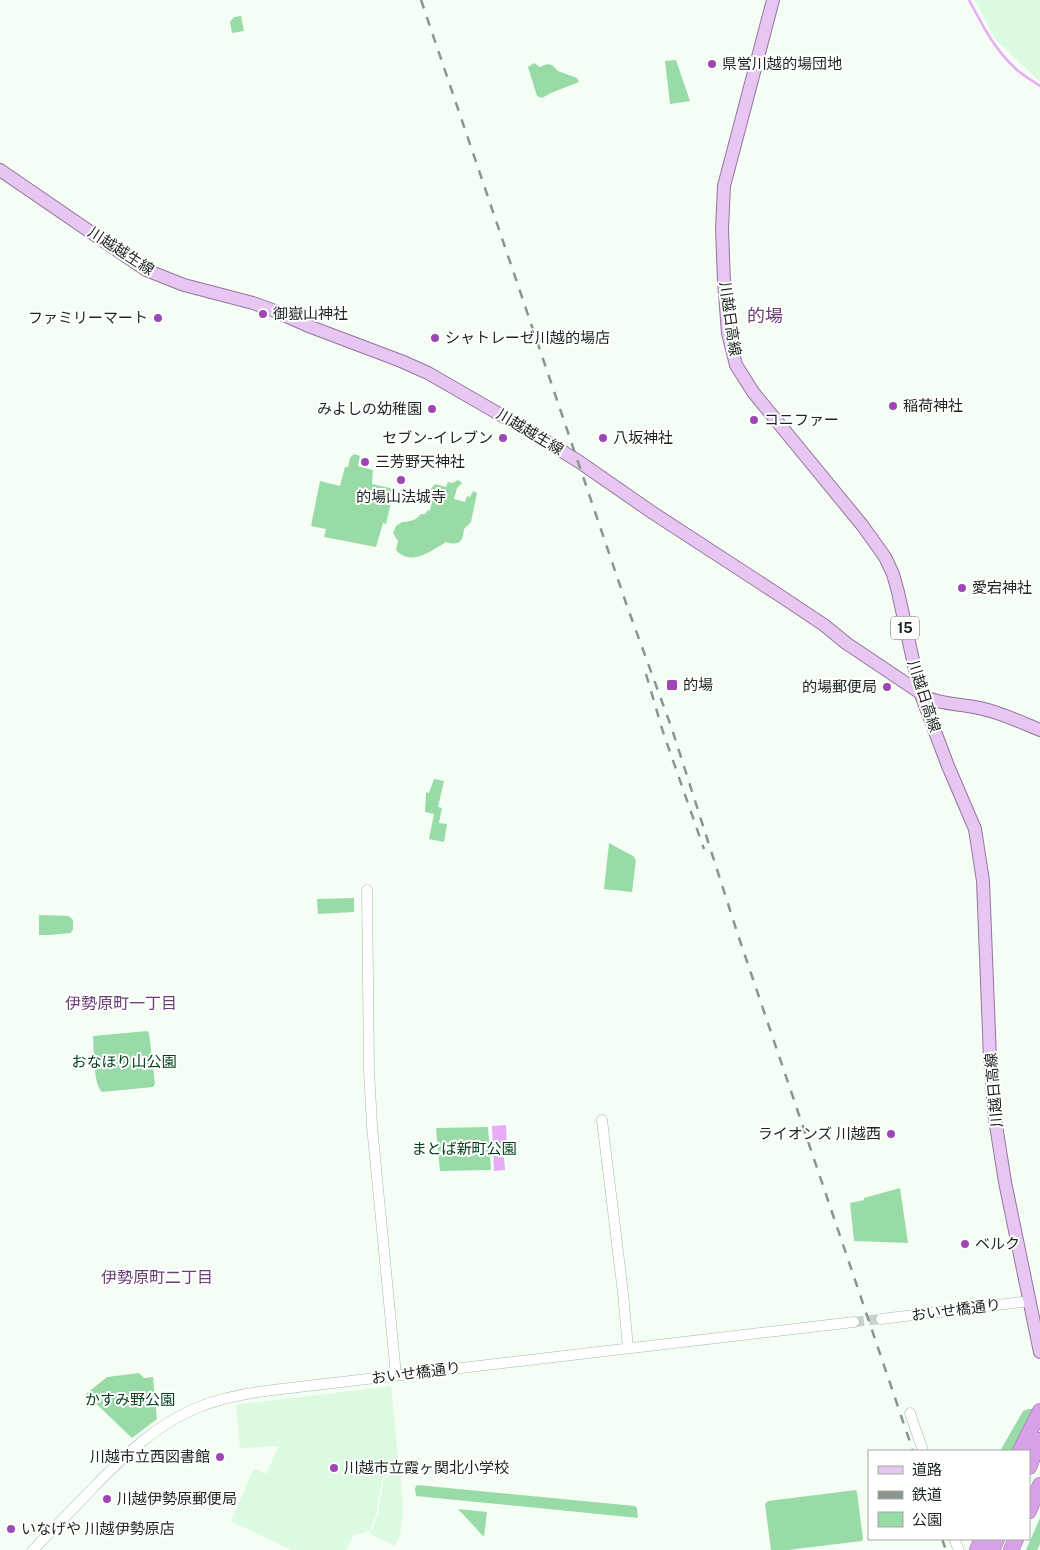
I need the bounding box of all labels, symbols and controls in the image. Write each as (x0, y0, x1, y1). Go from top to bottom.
place label: 県営川越的場団地 (722, 55, 842, 72)
marker: 県営川越的場団地 (706, 58, 718, 70)
street label: 川越越生線 (85, 223, 157, 278)
street label: 川越日高線 (717, 281, 744, 357)
place label: 御嶽山神社 (273, 305, 348, 322)
district label: 的場 (747, 305, 783, 326)
marker: 御嶽山神社 (257, 308, 269, 320)
place label: ファミリーマート (28, 309, 148, 326)
marker: ファミリーマート (152, 312, 164, 324)
place label: シャトレーゼ川越的場店 (445, 329, 610, 346)
marker: シャトレーゼ川越的場店 (429, 332, 441, 344)
place label: 稲荷神社 (903, 397, 963, 414)
place label: みよしの幼稚園 (317, 400, 422, 417)
marker: 稲荷神社 (887, 400, 899, 412)
marker: みよしの幼稚園 (426, 403, 438, 415)
street label: 川越越生線 (494, 405, 567, 458)
place label: コニファー (764, 411, 839, 428)
marker: コニファー (748, 414, 760, 426)
place label: セブン-イレブン (382, 429, 493, 446)
place label: 八坂神社 (613, 429, 673, 446)
marker: セブン-イレブン (497, 432, 509, 444)
marker: 八坂神社 (597, 432, 609, 444)
place label: 三芳野天神社 (375, 453, 465, 470)
marker: 三芳野天神社 (359, 456, 371, 468)
marker: 的場山法城寺 (395, 474, 407, 486)
place label: 的場山法城寺 (356, 488, 446, 505)
place label: 愛宕神社 (972, 579, 1032, 596)
marker: 愛宕神社 (956, 582, 968, 594)
road number: 15 (891, 616, 919, 640)
street label: 川越日高線 (905, 658, 944, 734)
place label: 的場 (683, 676, 713, 693)
marker: 的場 (665, 678, 679, 692)
place label: 的場郵便局 (802, 678, 877, 695)
marker: 的場郵便局 (881, 681, 893, 693)
district label: 伊勢原町一丁目 (65, 994, 177, 1013)
street label: 川越日高線 (982, 1052, 1005, 1128)
park label: おなほり山公園 (71, 1053, 177, 1070)
place label: ライオンズ 川越西 (758, 1125, 881, 1142)
marker: ライオンズ 川越西 (885, 1128, 897, 1140)
park label: まとば新町公園 (411, 1140, 517, 1157)
place label: ベルク (975, 1235, 1020, 1252)
marker: ベルク (959, 1238, 971, 1250)
district label: 伊勢原町二丁目 (101, 1268, 213, 1287)
street label: おいせ橋通り (910, 1296, 1002, 1323)
street label: おいせ橋通り (370, 1359, 462, 1386)
park label: かすみ野公園 (85, 1391, 175, 1408)
place label: 川越市立西図書館 (90, 1448, 210, 1465)
legend (868, 1450, 1030, 1540)
marker: 川越市立西図書館 (214, 1451, 226, 1463)
place label: 川越市立霞ヶ関北小学校 (344, 1459, 509, 1476)
text: 道路 (912, 1461, 942, 1478)
marker: 川越市立霞ヶ関北小学校 (328, 1462, 340, 1474)
text: 鉄道 (912, 1486, 942, 1503)
place label: 川越伊勢原郵便局 (117, 1490, 237, 1507)
marker: 川越伊勢原郵便局 (101, 1493, 113, 1505)
text: 公園 (912, 1511, 942, 1528)
place label: いなげや 川越伊勢原店 (21, 1520, 175, 1537)
marker: いなげや 川越伊勢原店 (5, 1523, 17, 1535)

